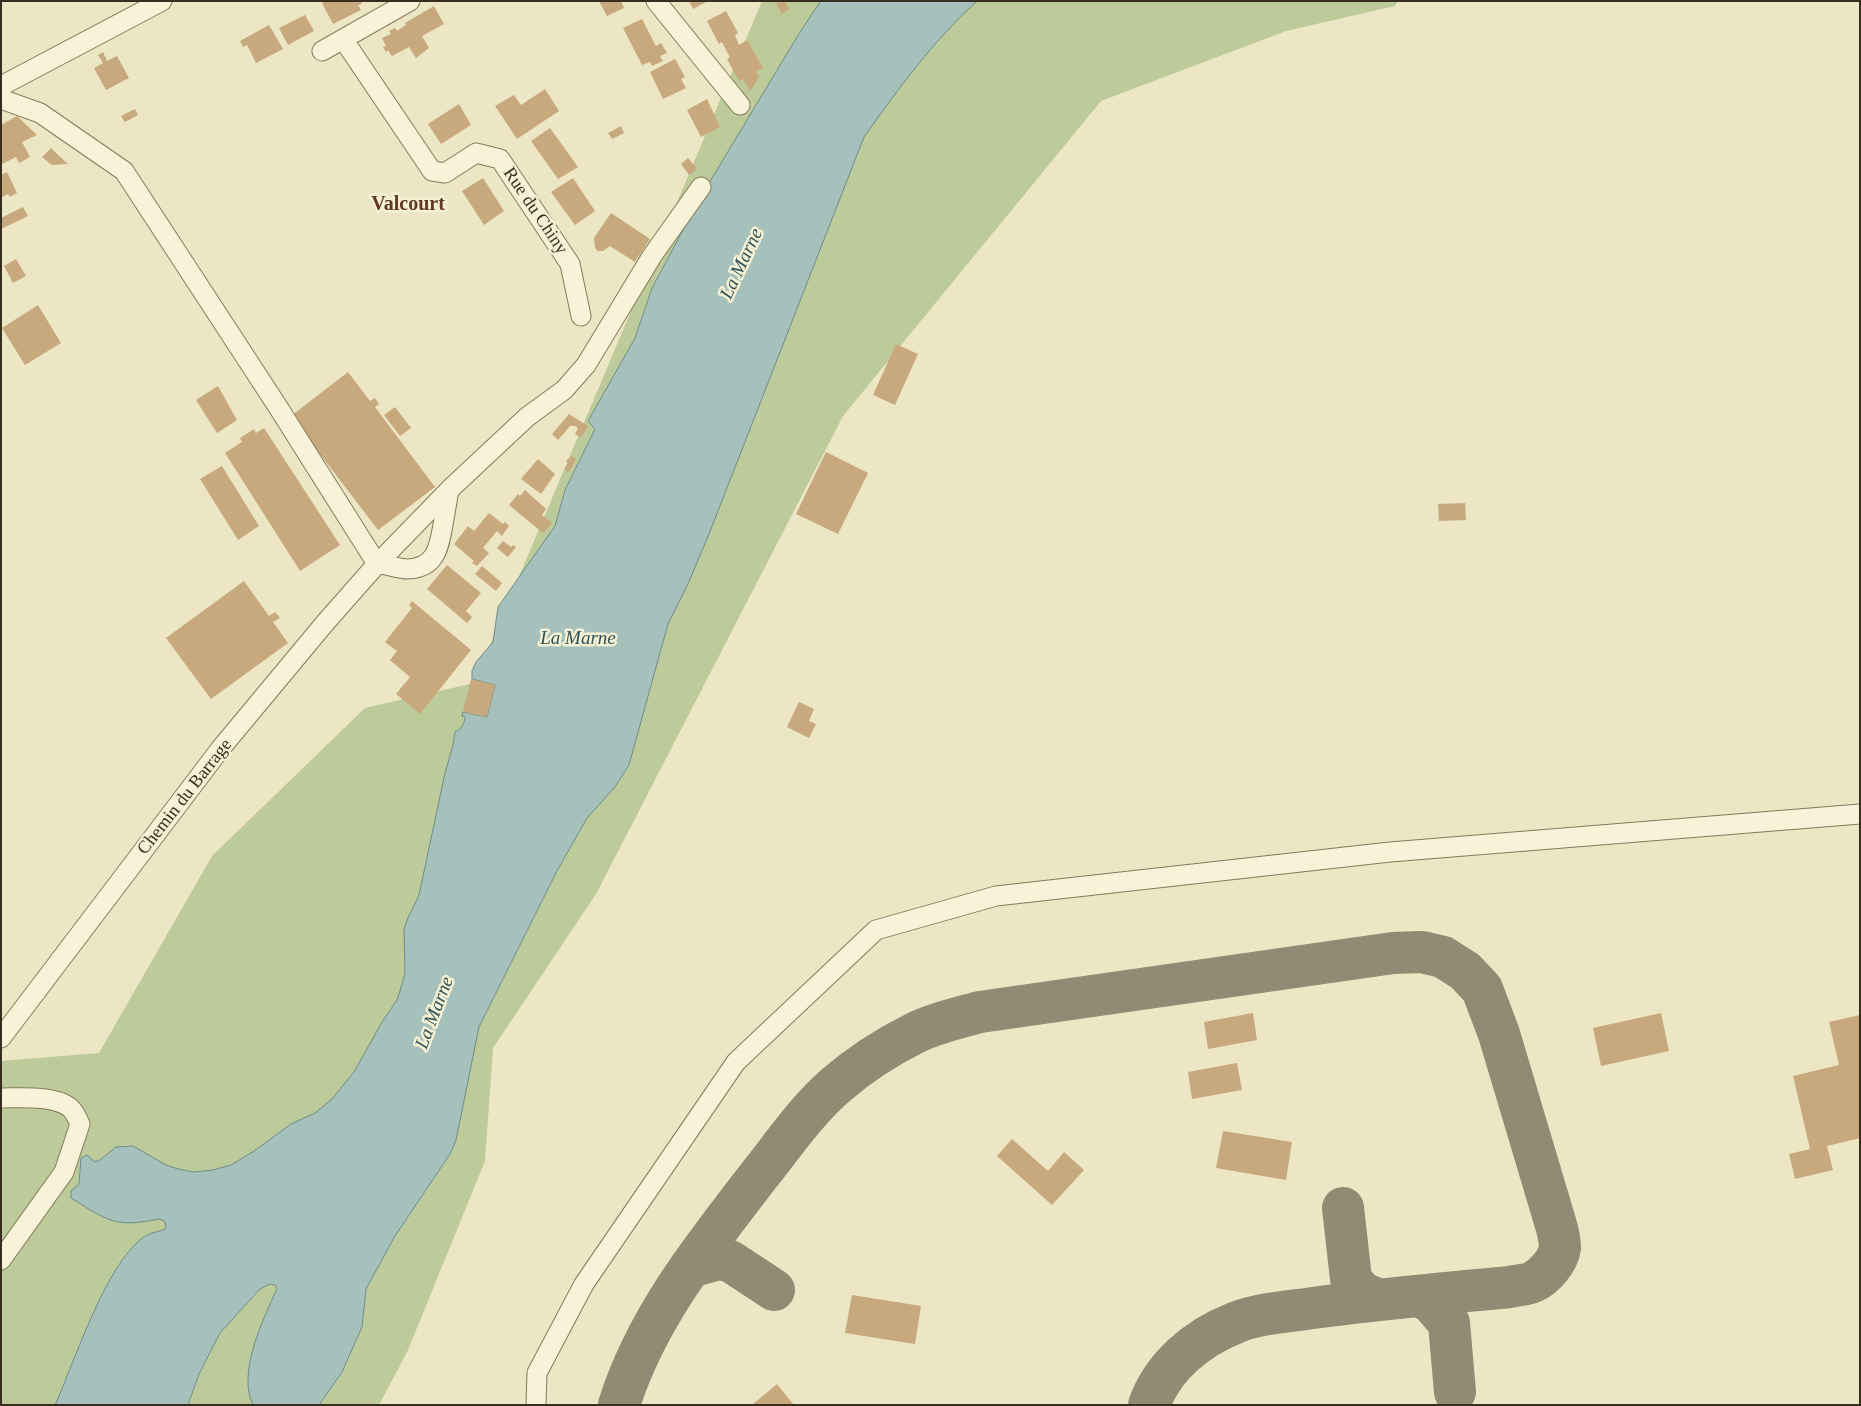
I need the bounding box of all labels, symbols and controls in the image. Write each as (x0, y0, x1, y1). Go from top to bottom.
street label: Rue du Chiny (498, 164, 572, 258)
district label: Valcourt (371, 193, 445, 217)
water label: La Marne (716, 225, 768, 303)
water label: La Marne (540, 628, 616, 650)
street label: Chemin du Barrage (133, 735, 237, 859)
water label: La Marne (411, 974, 459, 1052)

